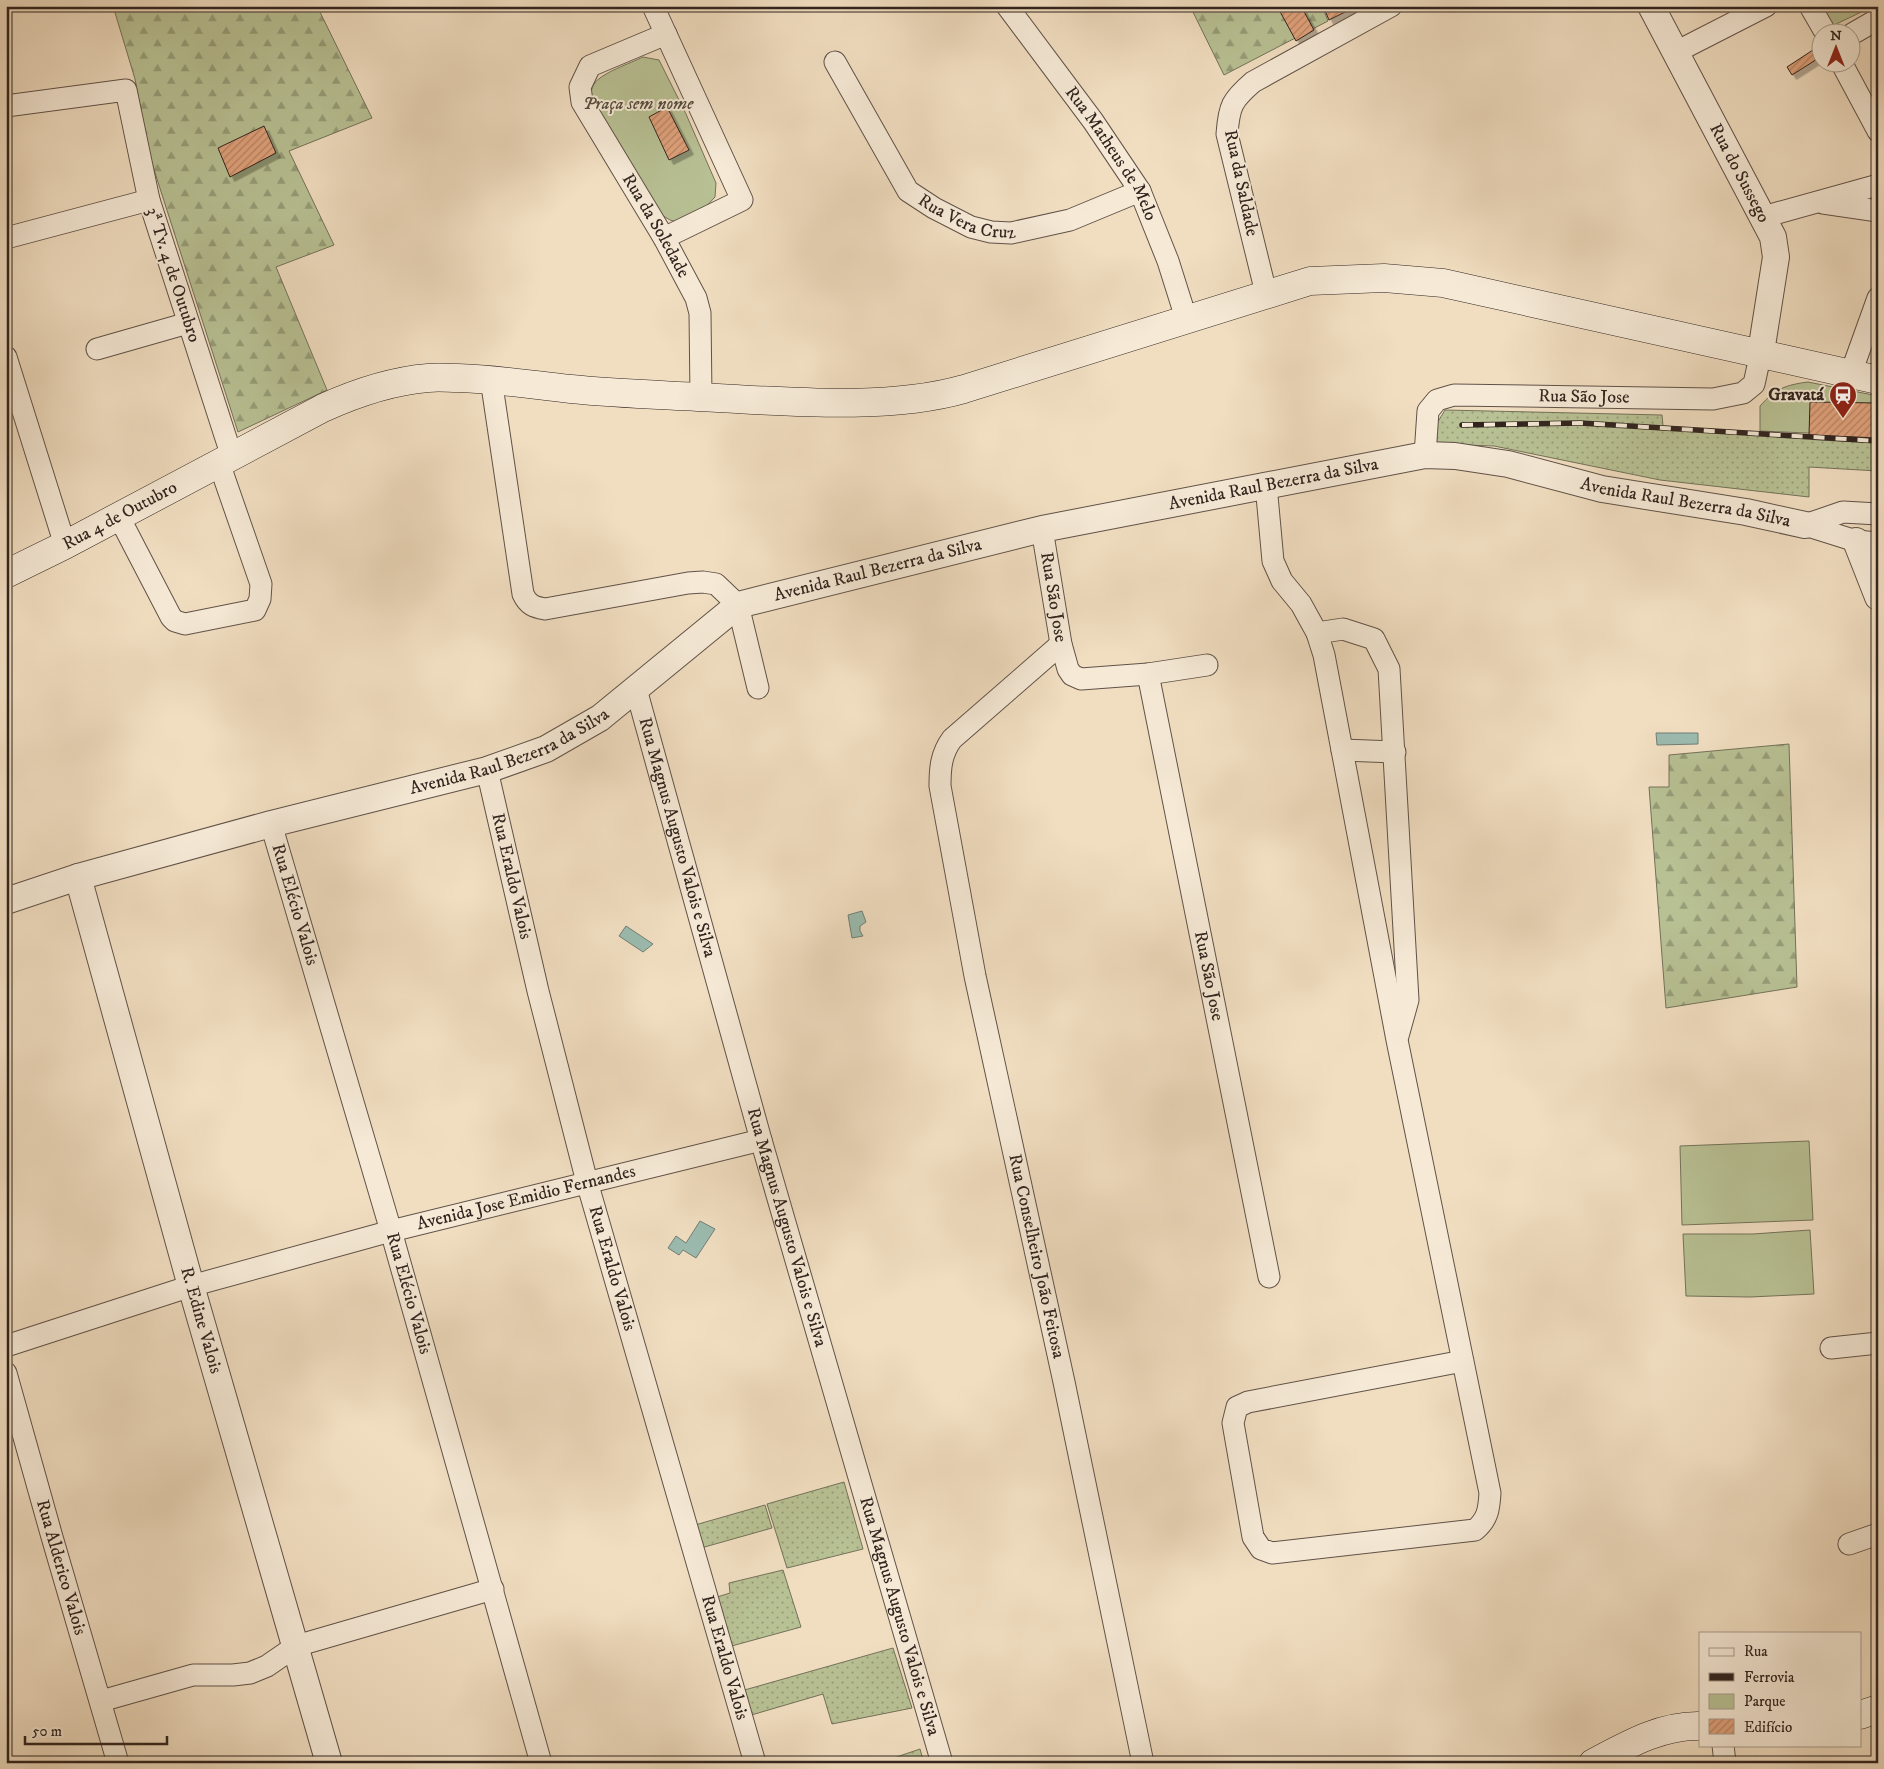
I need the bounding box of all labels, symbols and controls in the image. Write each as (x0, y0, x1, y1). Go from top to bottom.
north arrow (1812, 22, 1862, 72)
text: N (1830, 27, 1842, 45)
street label: Rua Matheus de Melo (1060, 82, 1162, 224)
park label: Praça sem nome (583, 93, 694, 115)
street label: Rua do Sussego (1704, 120, 1775, 227)
street label: Rua da Saldade (1219, 128, 1263, 238)
street label: Rua da Soledade (617, 170, 694, 282)
street label: Rua Vera Cruz (914, 189, 1018, 245)
street label: 3ª Tv. 4 de Outubro (141, 205, 205, 345)
station icon: Gravatá (1828, 380, 1858, 419)
place label: Gravatá (1768, 384, 1824, 406)
street label: Rua São Jose (1538, 385, 1630, 409)
street label: Avenida Raul Bezerra da Silva (1167, 453, 1380, 515)
street label: Avenida Raul Bezerra da Silva (1578, 473, 1793, 533)
street label: Rua 4 de Outubro (59, 476, 181, 555)
street label: Avenida Raul Bezerra da Silva (772, 533, 984, 607)
street label: Rua São Jose (1035, 550, 1072, 644)
street label: Avenida Raul Bezerra da Silva (407, 704, 614, 800)
street label: Rua Magnus Augusto Valois e Silva (633, 715, 721, 960)
street label: Rua Eraldo Valois (486, 811, 537, 942)
street label: Rua Elécio Valois (266, 841, 323, 968)
street label: Rua São Jose (1189, 929, 1228, 1023)
street label: Rua Magnus Augusto Valois e Silva (742, 1105, 832, 1350)
street label: Rua Conselheiro João Feitosa (1003, 1152, 1070, 1361)
street label: Avenida Jose Emidio Fernandes (414, 1160, 638, 1235)
street label: Rua Eraldo Valois (584, 1203, 640, 1333)
street label: Rua Elécio Valois (381, 1230, 436, 1357)
street label: R. Edine Valois (175, 1265, 227, 1376)
street label: Rua Magnus Augusto Valois e Silva (854, 1494, 945, 1739)
street label: Rua Alderico Valois (31, 1497, 91, 1638)
street label: Rua Eraldo Valois (696, 1592, 753, 1723)
legend (1699, 1632, 1862, 1746)
text: Rua (1744, 1642, 1768, 1661)
text: Ferrovia (1744, 1668, 1795, 1687)
text: Parque (1744, 1692, 1785, 1711)
scale bar (25, 1714, 168, 1746)
text: Edifício (1744, 1718, 1792, 1737)
text: 50 m (32, 1722, 62, 1741)

